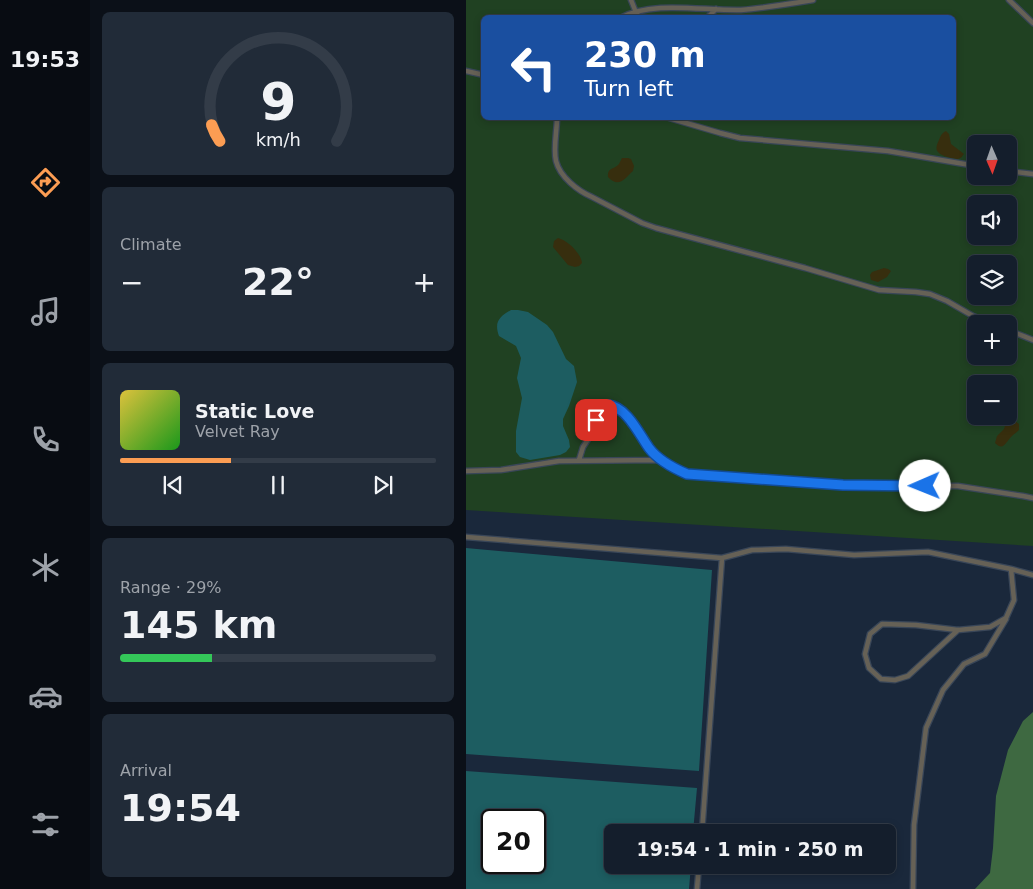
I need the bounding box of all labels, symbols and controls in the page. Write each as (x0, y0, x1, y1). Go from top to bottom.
icon: left (501, 35, 566, 100)
text: 230 m (584, 35, 706, 75)
text: 19:53 (10, 47, 80, 72)
text: 9 (260, 72, 296, 132)
text: Turn left (584, 76, 673, 101)
text: km/h (255, 129, 301, 150)
north arrow (967, 135, 1017, 185)
map controls (967, 135, 1017, 425)
icon: directions (28, 165, 63, 200)
button: sound (967, 195, 1017, 245)
text: Climate (120, 235, 182, 254)
button: layers (967, 255, 1017, 305)
text: 22° (242, 260, 314, 304)
text: − (120, 266, 143, 299)
text: + (413, 266, 436, 299)
icon: music (28, 294, 63, 329)
button: + (967, 315, 1017, 365)
button: − (967, 375, 1017, 425)
pin (575, 399, 617, 441)
text: Static Love (195, 400, 315, 422)
icon: arrive (582, 406, 610, 434)
icon: phone (28, 422, 63, 457)
text: Velvet Ray (195, 422, 280, 441)
position arrow (898, 459, 950, 511)
icon: previous (159, 471, 187, 499)
icon: pause (264, 471, 292, 499)
icon: next (369, 471, 397, 499)
icon: climate (28, 550, 63, 585)
text: Range · 29% (120, 578, 222, 597)
text: 145 km (120, 603, 277, 647)
icon: car (28, 679, 63, 714)
text: Arrival (120, 761, 172, 780)
text: 19:54 (120, 786, 241, 830)
icon: filters (28, 807, 63, 842)
speed limit sign: 20 (481, 809, 546, 874)
text: 19:54 · 1 min · 250 m (636, 838, 864, 860)

